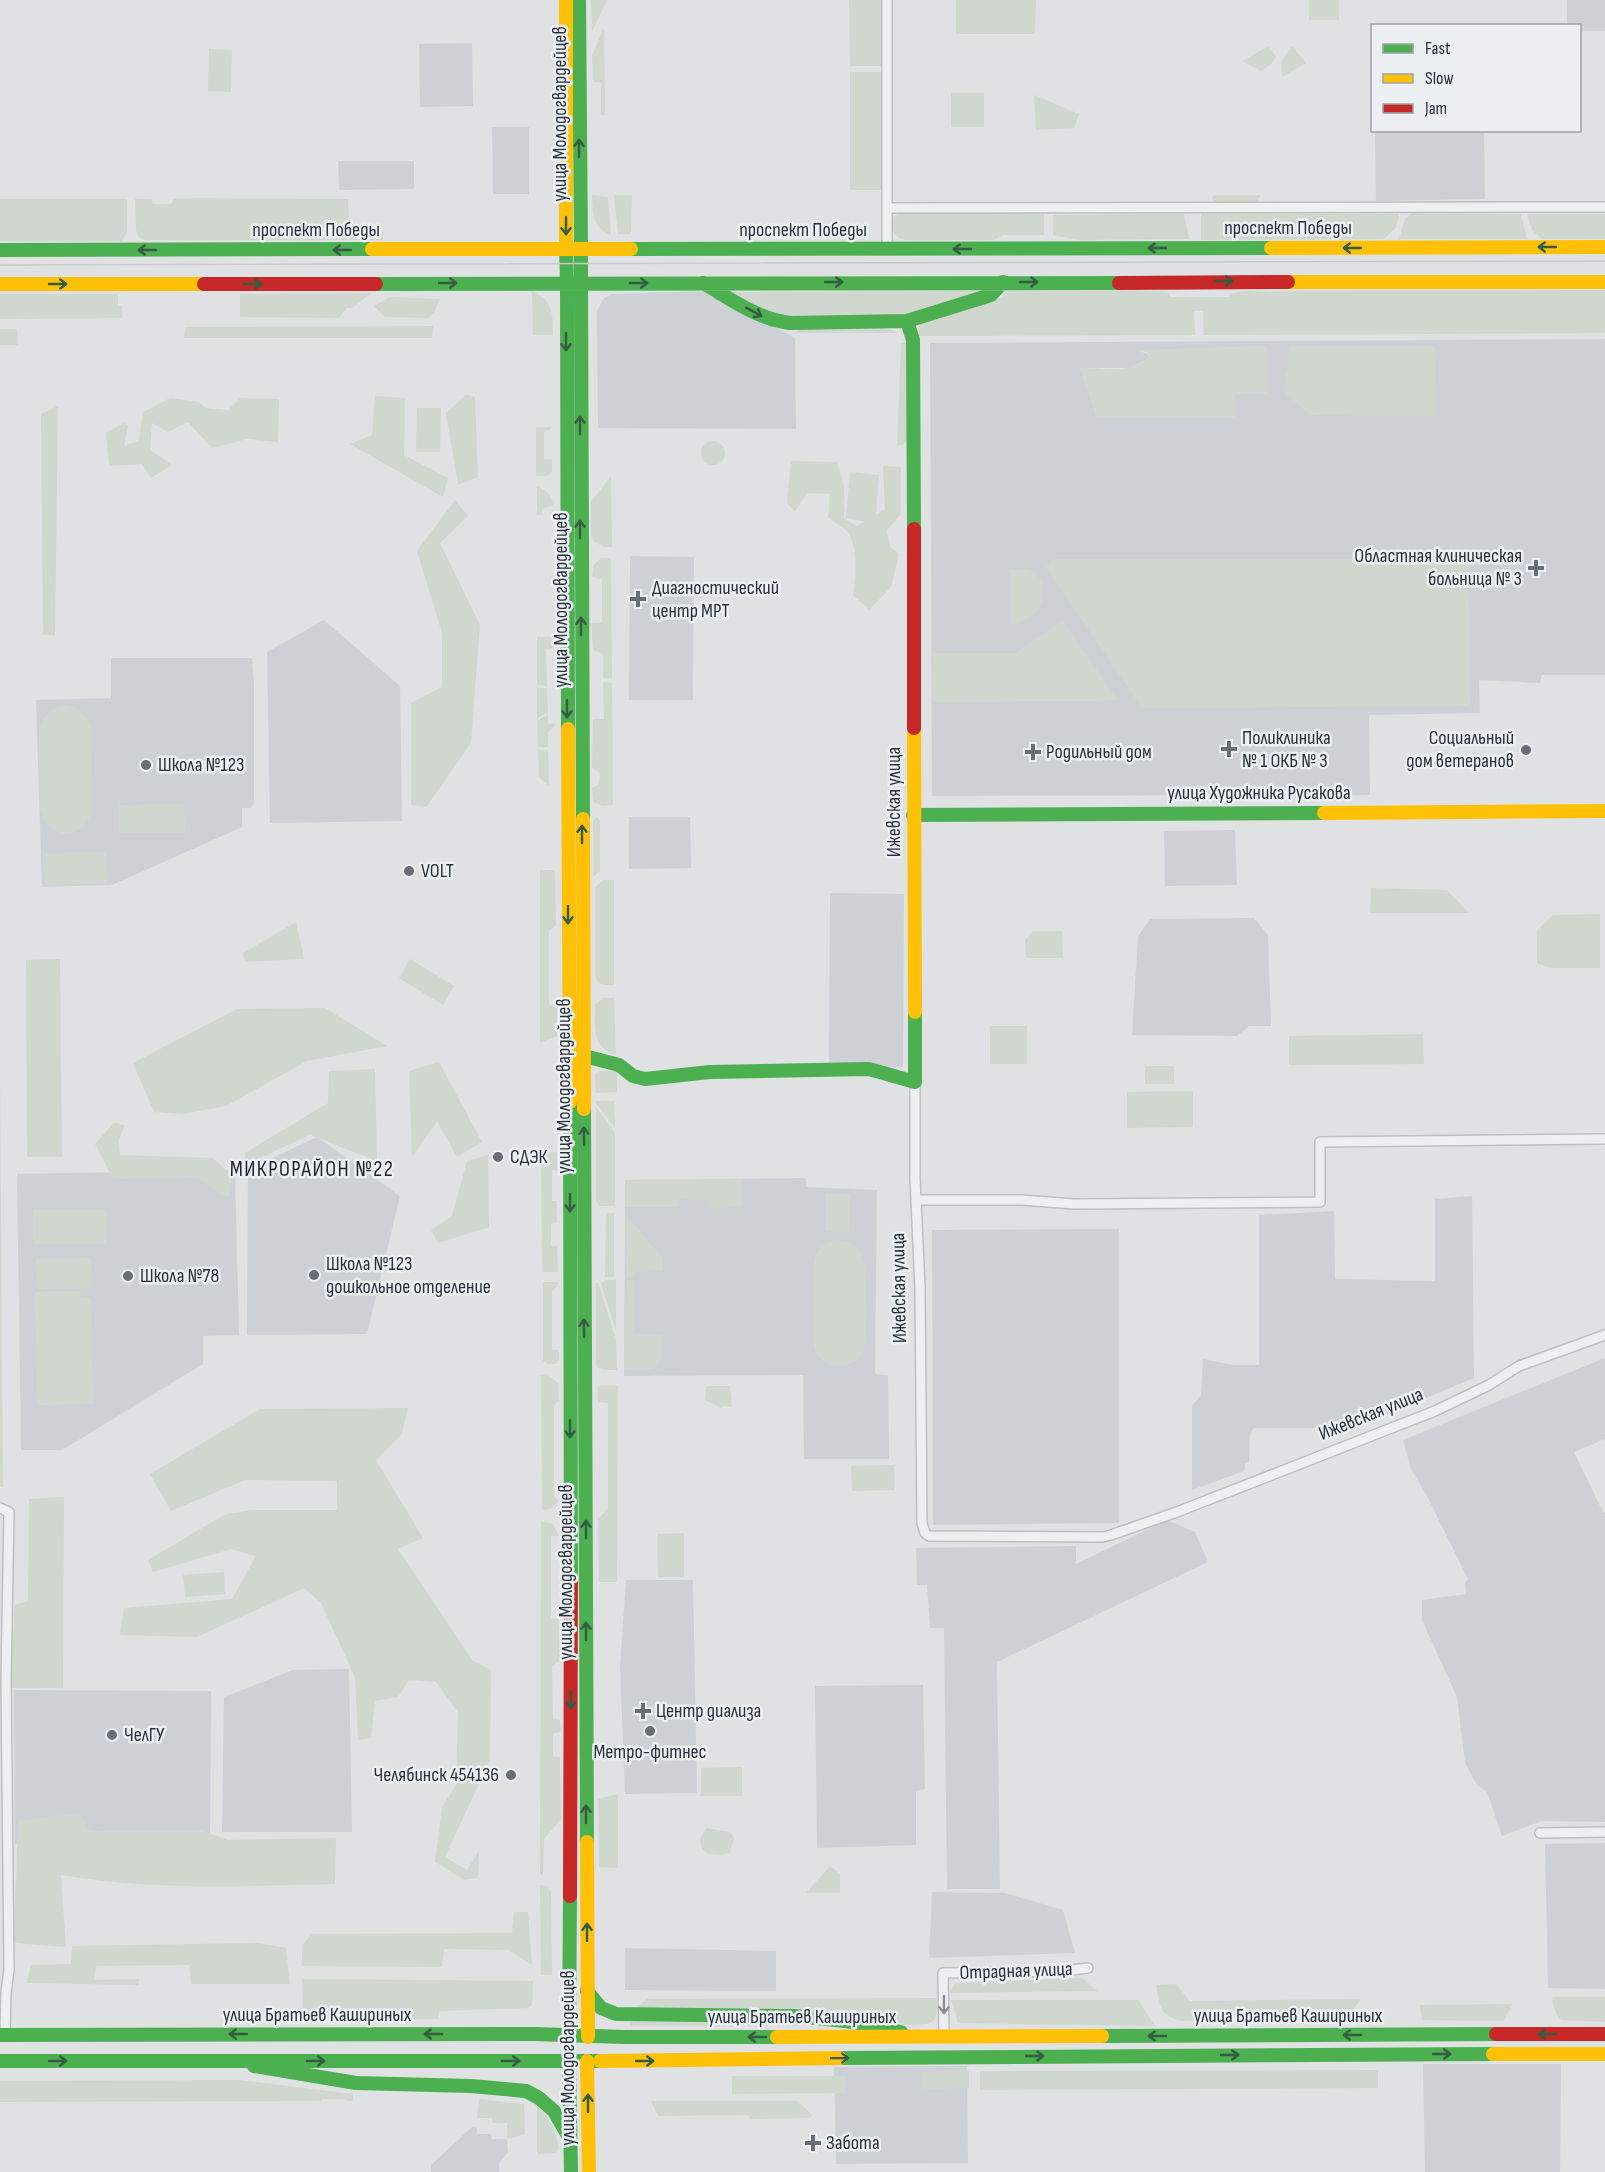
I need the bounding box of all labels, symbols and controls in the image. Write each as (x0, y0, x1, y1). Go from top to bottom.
legend (1371, 24, 1581, 132)
street label: улица Молодогвардейцев (548, 26, 572, 202)
text: Fast (1425, 38, 1451, 59)
text: Slow (1425, 68, 1454, 89)
text: Jam (1424, 98, 1447, 119)
one-way arrow (574, 139, 585, 159)
one-way arrow (560, 216, 572, 236)
street label: проспект Победы (1224, 216, 1352, 240)
street label: проспект Победы (252, 218, 380, 242)
street label: проспект Победы (739, 218, 867, 242)
one-way arrow (1537, 241, 1557, 253)
one-way arrow (1147, 242, 1167, 254)
one-way arrow (1342, 242, 1362, 254)
one-way arrow (952, 243, 972, 255)
one-way arrow (138, 244, 158, 256)
one-way arrow (333, 244, 353, 255)
one-way arrow (1214, 275, 1234, 287)
one-way arrow (824, 276, 844, 288)
one-way arrow (1019, 276, 1039, 288)
one-way arrow (438, 277, 458, 289)
one-way arrow (629, 277, 649, 289)
one-way arrow (48, 278, 68, 290)
one-way arrow (243, 278, 263, 290)
one-way arrow (745, 306, 762, 318)
one-way arrow (561, 331, 572, 351)
one-way arrow (574, 415, 586, 435)
street label: улица Молодогвардейцев (549, 512, 573, 688)
one-way arrow (574, 520, 586, 540)
place label: Областная клиническая больница № 3 (1354, 544, 1522, 591)
marker: Областная клиническая больница № 3 (1527, 559, 1545, 577)
place label: Диагностический центр МРТ (652, 576, 779, 623)
marker: Диагностический центр МРТ (629, 590, 647, 608)
one-way arrow (575, 617, 587, 637)
one-way arrow (561, 699, 573, 719)
place label: Поликлиника № 1 ОКБ № 3 (1242, 726, 1331, 773)
place label: Социальный дом ветеранов (1406, 726, 1514, 773)
place label: Родильный дом (1046, 740, 1152, 764)
marker: Поликлиника № 1 ОКБ № 3 (1220, 740, 1238, 758)
marker: Родильный дом (1024, 743, 1042, 761)
marker: Социальный дом ветеранов (1519, 743, 1533, 757)
street label: Ижевская улица (882, 747, 906, 857)
place label: Школа №123 (158, 753, 244, 777)
marker: Школа №123 (139, 758, 153, 772)
street label: улица Художника Русакова (1167, 781, 1351, 805)
one-way arrow (576, 824, 588, 844)
place label: VOLT (421, 859, 454, 883)
marker: VOLT (402, 864, 416, 878)
one-way arrow (563, 905, 574, 925)
street label: улица Молодогвардейцев (552, 998, 576, 1174)
one-way arrow (578, 1126, 590, 1146)
place label: СДЭК (510, 1145, 548, 1169)
marker: СДЭК (491, 1150, 505, 1164)
district label: МИКРОРАЙОН №22 (230, 1156, 394, 1183)
one-way arrow (564, 1193, 576, 1213)
street label: Ижевская улица (886, 1233, 912, 1343)
place label: Школа №123 дошкольное отделение (326, 1252, 491, 1299)
place label: Школа №78 (140, 1264, 219, 1288)
marker: Школа №123 дошкольное отделение (307, 1268, 321, 1282)
marker: Школа №78 (121, 1269, 135, 1283)
one-way arrow (578, 1318, 590, 1338)
street label: Ижевская улица (1315, 1382, 1427, 1446)
one-way arrow (564, 1418, 576, 1438)
street label: улица Молодогвардейцев (554, 1484, 578, 1660)
one-way arrow (580, 1520, 592, 1540)
one-way arrow (580, 1622, 592, 1642)
one-way arrow (565, 1689, 577, 1709)
place label: Центр диализа (656, 1699, 761, 1723)
marker: Центр диализа (634, 1702, 652, 1720)
place label: ЧелГУ (124, 1723, 165, 1747)
marker: Метро-фитнес (643, 1724, 657, 1738)
marker: ЧелГУ (105, 1728, 119, 1742)
place label: Метро-фитнес (593, 1740, 707, 1764)
place label: Челябинск 454136 (374, 1763, 499, 1787)
marker: Челябинск 454136 (504, 1768, 518, 1782)
one-way arrow (581, 1804, 592, 1824)
one-way arrow (581, 1923, 593, 1943)
street label: Отрадная улица (959, 1957, 1073, 1985)
street label: улица Молодогвардейцев (556, 1970, 580, 2146)
one-way arrow (938, 1994, 950, 2014)
street label: улица Братьев Кашириных (223, 2003, 412, 2027)
street label: улица Братьев Кашириных (1194, 2004, 1383, 2028)
street label: улица Братьев Кашириных (708, 2005, 897, 2029)
one-way arrow (229, 2028, 249, 2040)
one-way arrow (424, 2028, 444, 2040)
one-way arrow (1537, 2028, 1557, 2040)
one-way arrow (1342, 2029, 1362, 2041)
one-way arrow (1147, 2030, 1167, 2042)
one-way arrow (748, 2031, 768, 2043)
one-way arrow (1432, 2048, 1452, 2060)
one-way arrow (1220, 2049, 1240, 2061)
one-way arrow (1025, 2050, 1045, 2062)
one-way arrow (830, 2052, 850, 2064)
one-way arrow (48, 2055, 68, 2067)
one-way arrow (306, 2055, 326, 2067)
one-way arrow (635, 2055, 655, 2067)
one-way arrow (501, 2056, 521, 2067)
one-way arrow (582, 2093, 594, 2113)
place label: Забота (826, 2131, 880, 2155)
marker: Забота (804, 2134, 822, 2152)

